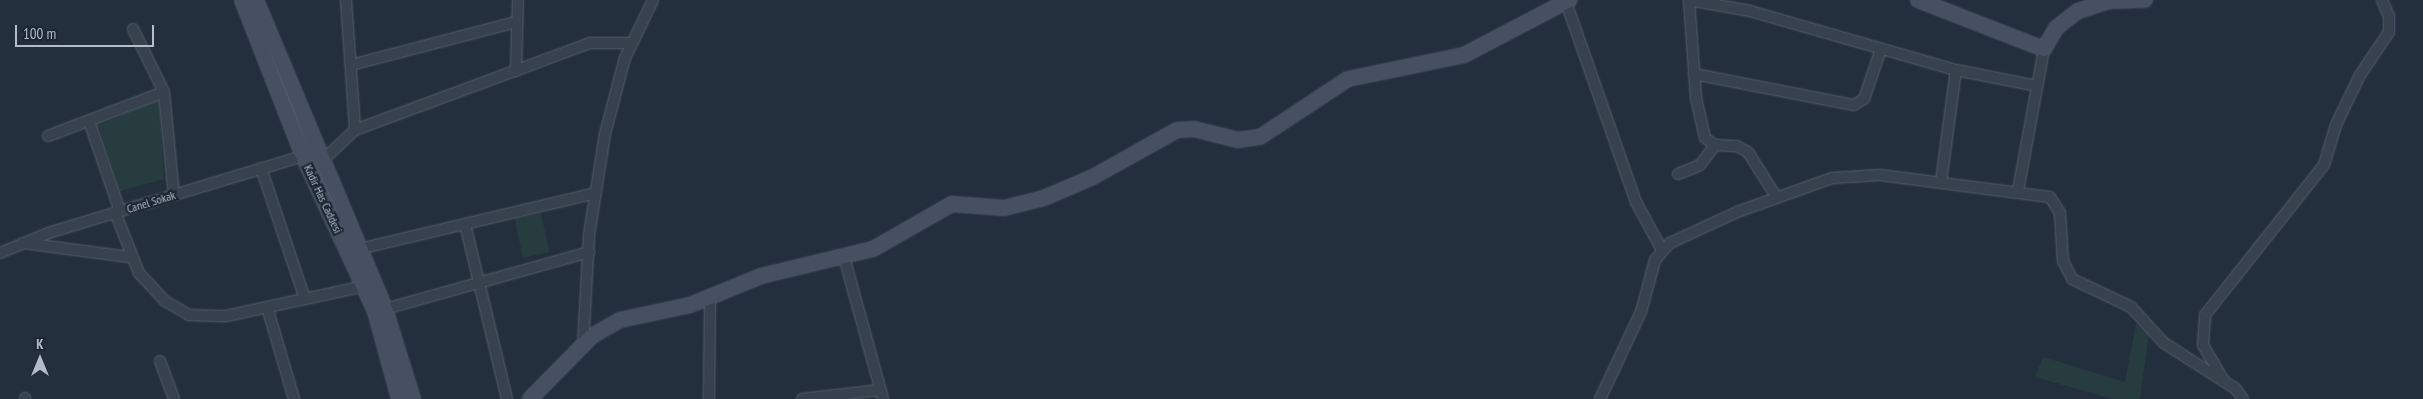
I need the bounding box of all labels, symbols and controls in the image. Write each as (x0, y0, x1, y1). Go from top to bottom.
scale bar (18, 15, 156, 47)
text: 100 m (23, 24, 56, 43)
street label: Kadir Has Caddesi (301, 162, 345, 236)
street label: Canel Sokak (125, 188, 177, 216)
north arrow (15, 334, 65, 384)
text: K (36, 335, 44, 353)

